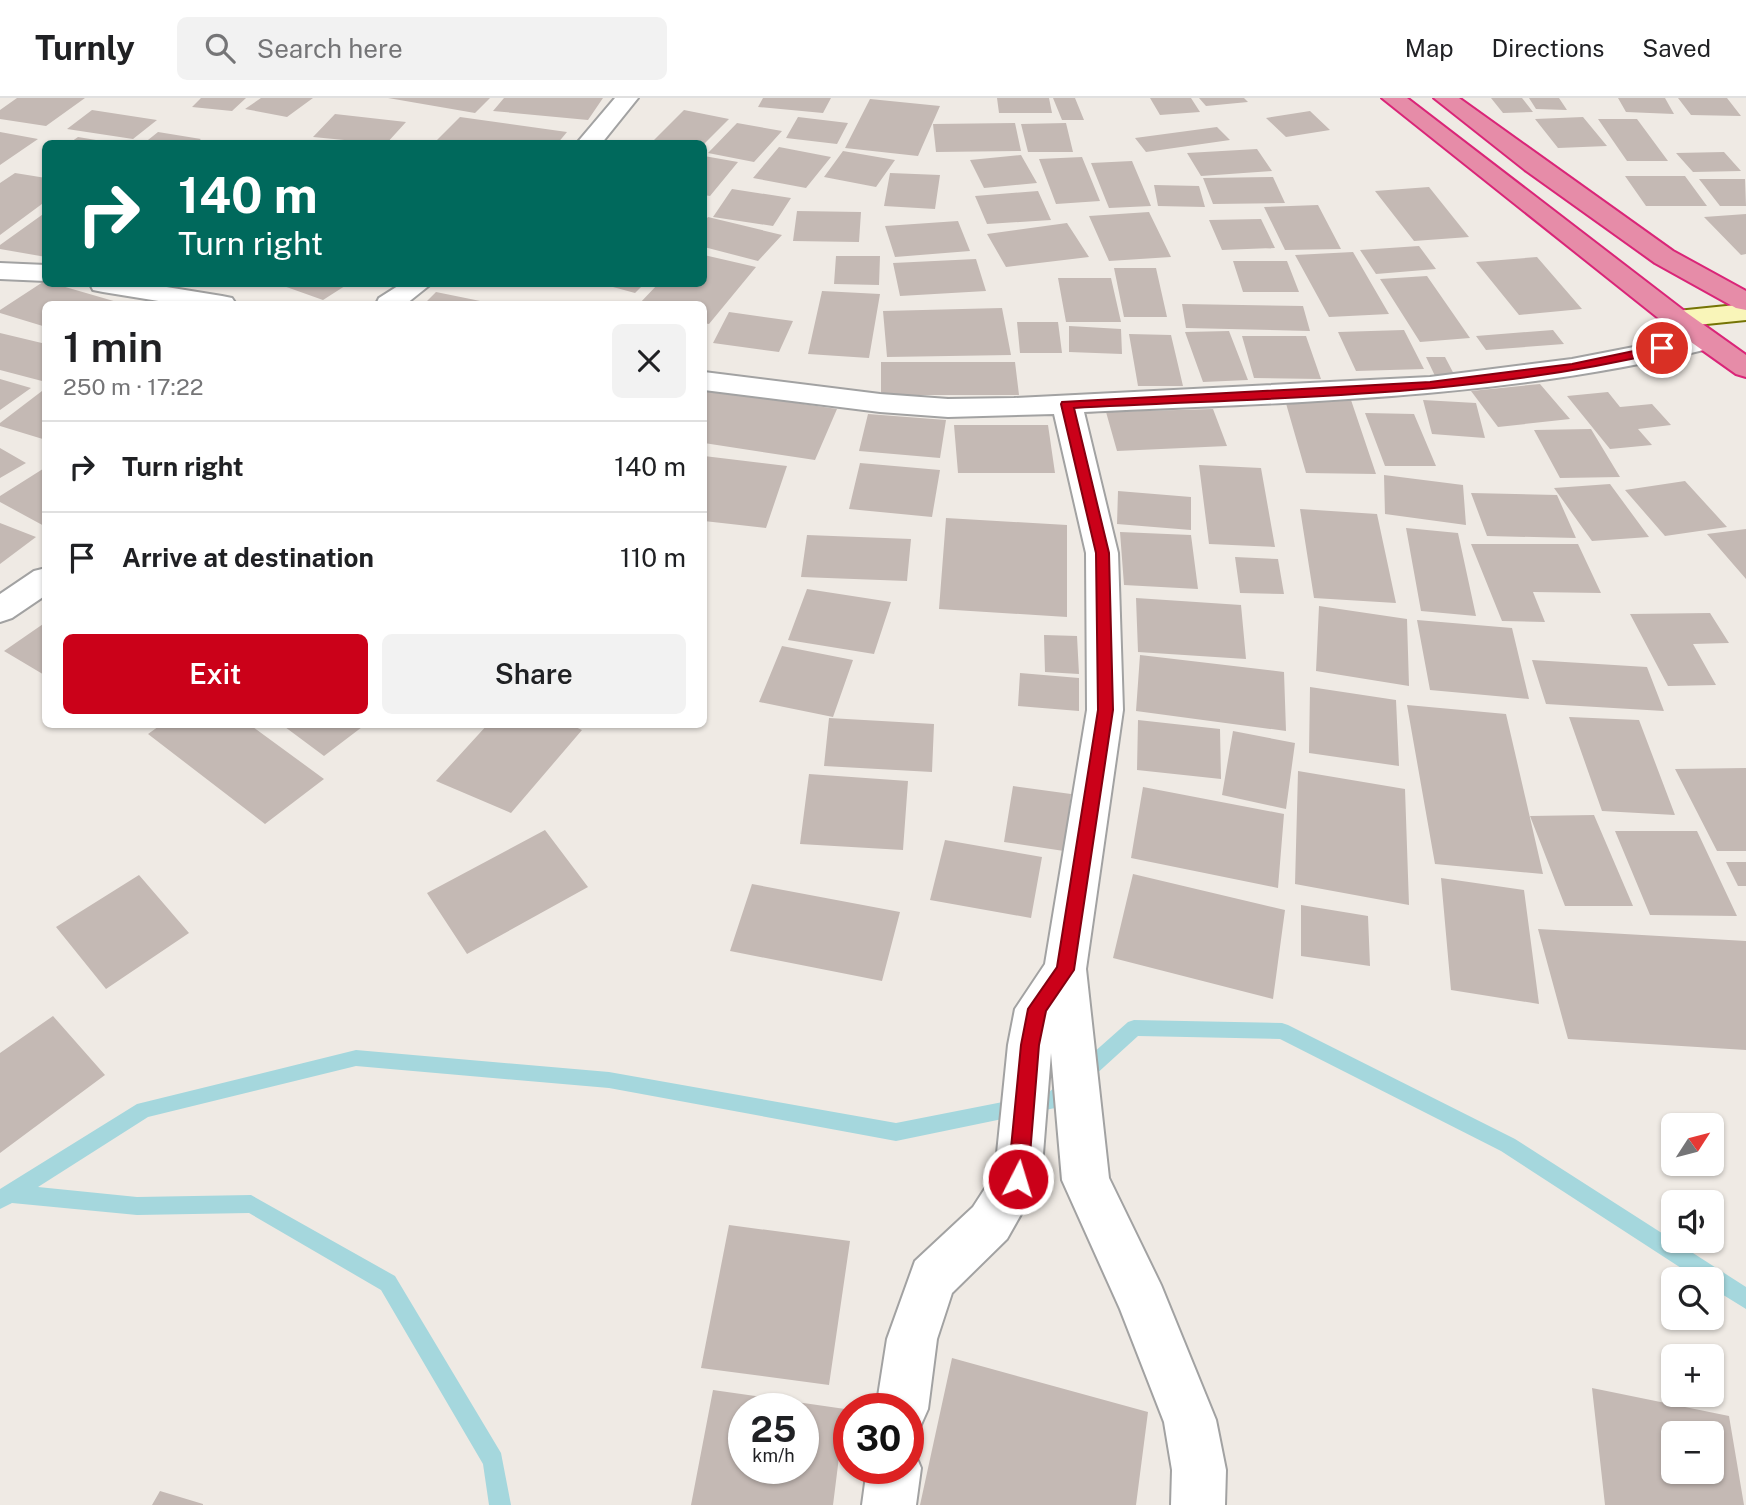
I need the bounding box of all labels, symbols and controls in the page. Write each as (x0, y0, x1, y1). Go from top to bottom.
search box (177, 17, 667, 80)
text: Turnly (35, 29, 135, 67)
icon: search (201, 29, 239, 67)
text: Search here (257, 33, 403, 64)
text: Map (1405, 34, 1454, 62)
text: Directions (1492, 34, 1604, 62)
text: Saved (1642, 34, 1711, 62)
text: 140 m (178, 166, 318, 224)
icon: right (63, 168, 154, 259)
text: Turn right (178, 225, 323, 262)
pin (1632, 318, 1692, 378)
text: 1 min (63, 322, 163, 371)
button: close (612, 324, 686, 398)
icon: arrive (1643, 329, 1681, 367)
text: 250 m · 17:22 (63, 373, 204, 400)
icon: right (63, 448, 101, 486)
text: Turn right (122, 451, 244, 482)
text: 140 m (614, 451, 686, 482)
icon: arrive (63, 539, 101, 577)
text: Arrive at destination (122, 542, 374, 573)
text: 110 m (620, 542, 686, 573)
button: Exit (63, 634, 368, 714)
button: Share (382, 634, 686, 714)
north arrow (1661, 1113, 1724, 1176)
map controls (1661, 1113, 1724, 1484)
position arrow (981, 1142, 1055, 1216)
button: sound (1661, 1190, 1724, 1253)
button: search (1661, 1267, 1724, 1330)
button: + (1661, 1344, 1724, 1407)
speed limit sign: 30 (833, 1393, 924, 1484)
text: 25 (751, 1409, 796, 1450)
button: − (1661, 1421, 1724, 1484)
text: km/h (752, 1445, 795, 1466)

